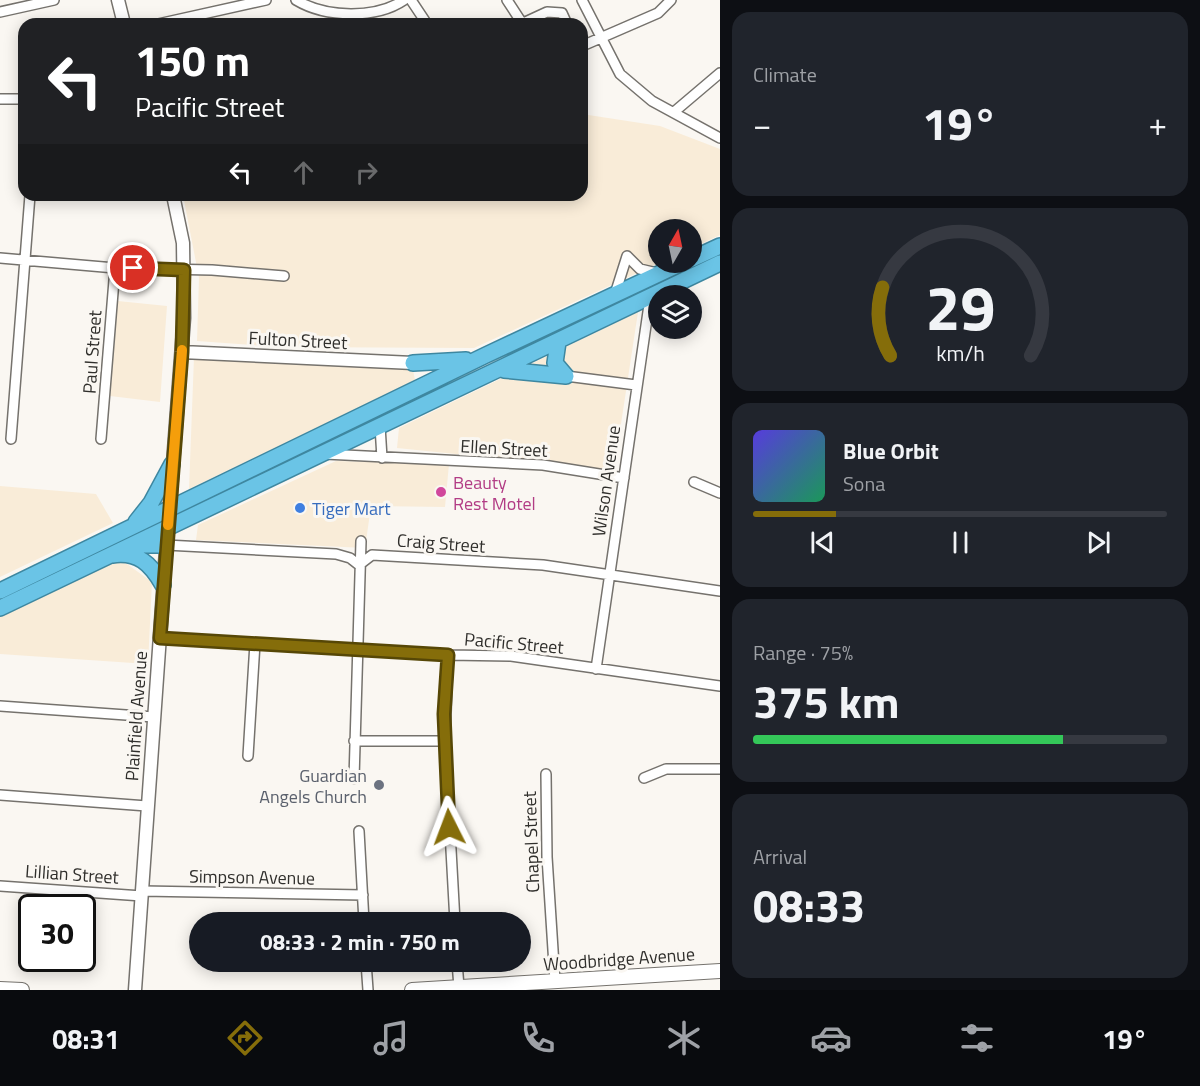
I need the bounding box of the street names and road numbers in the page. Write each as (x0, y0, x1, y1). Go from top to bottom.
street label: Paul Street (76, 309, 108, 395)
street label: Fulton Street (248, 324, 349, 356)
street label: Wilson Avenue (585, 424, 627, 538)
street label: Ellen Street (460, 432, 549, 464)
street label: Craig Street (396, 526, 487, 560)
street label: Pacific Street (463, 625, 565, 661)
street label: Plainfield Avenue (118, 650, 154, 782)
street label: Chapel Street (516, 790, 546, 893)
street label: Lillian Street (24, 857, 120, 891)
street label: Simpson Avenue (189, 862, 315, 892)
street label: Woodbridge Avenue (542, 940, 696, 978)

